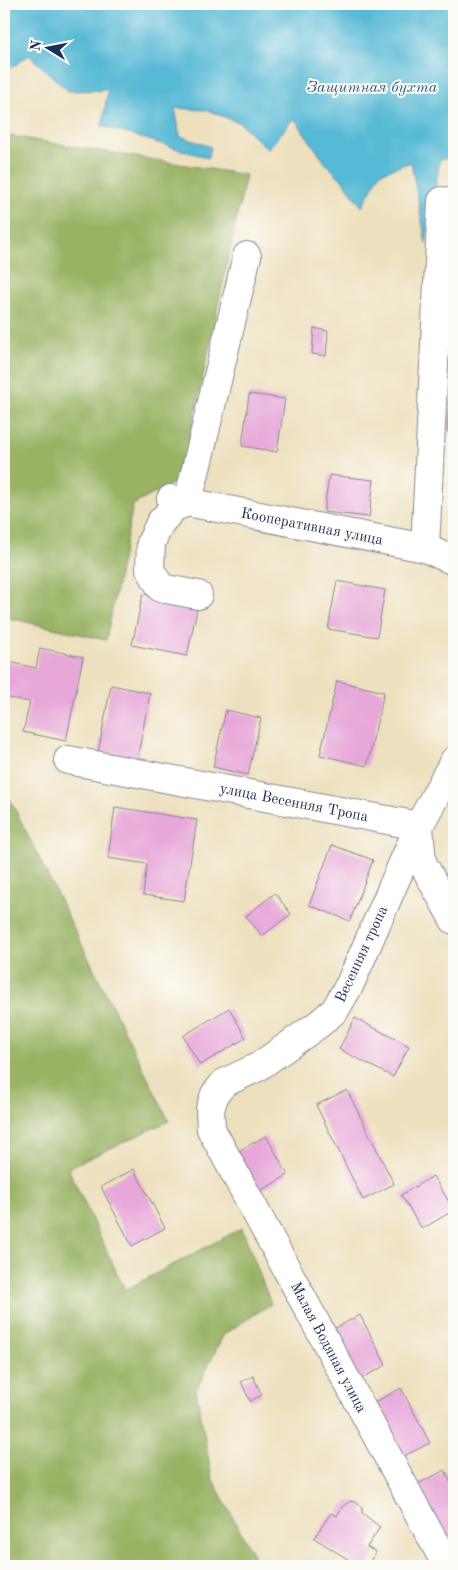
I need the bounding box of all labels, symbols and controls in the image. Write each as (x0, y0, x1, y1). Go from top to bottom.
north arrow (22, 22, 72, 72)
text: N (28, 39, 44, 52)
water label: Защитная бухта (307, 80, 438, 96)
street label: Кооперативная улица (239, 506, 385, 549)
street label: улица Весенняя Тропа (218, 782, 370, 825)
street label: Весенняя тропа (333, 903, 392, 1005)
street label: Малая Водяная улица (287, 1280, 369, 1416)

